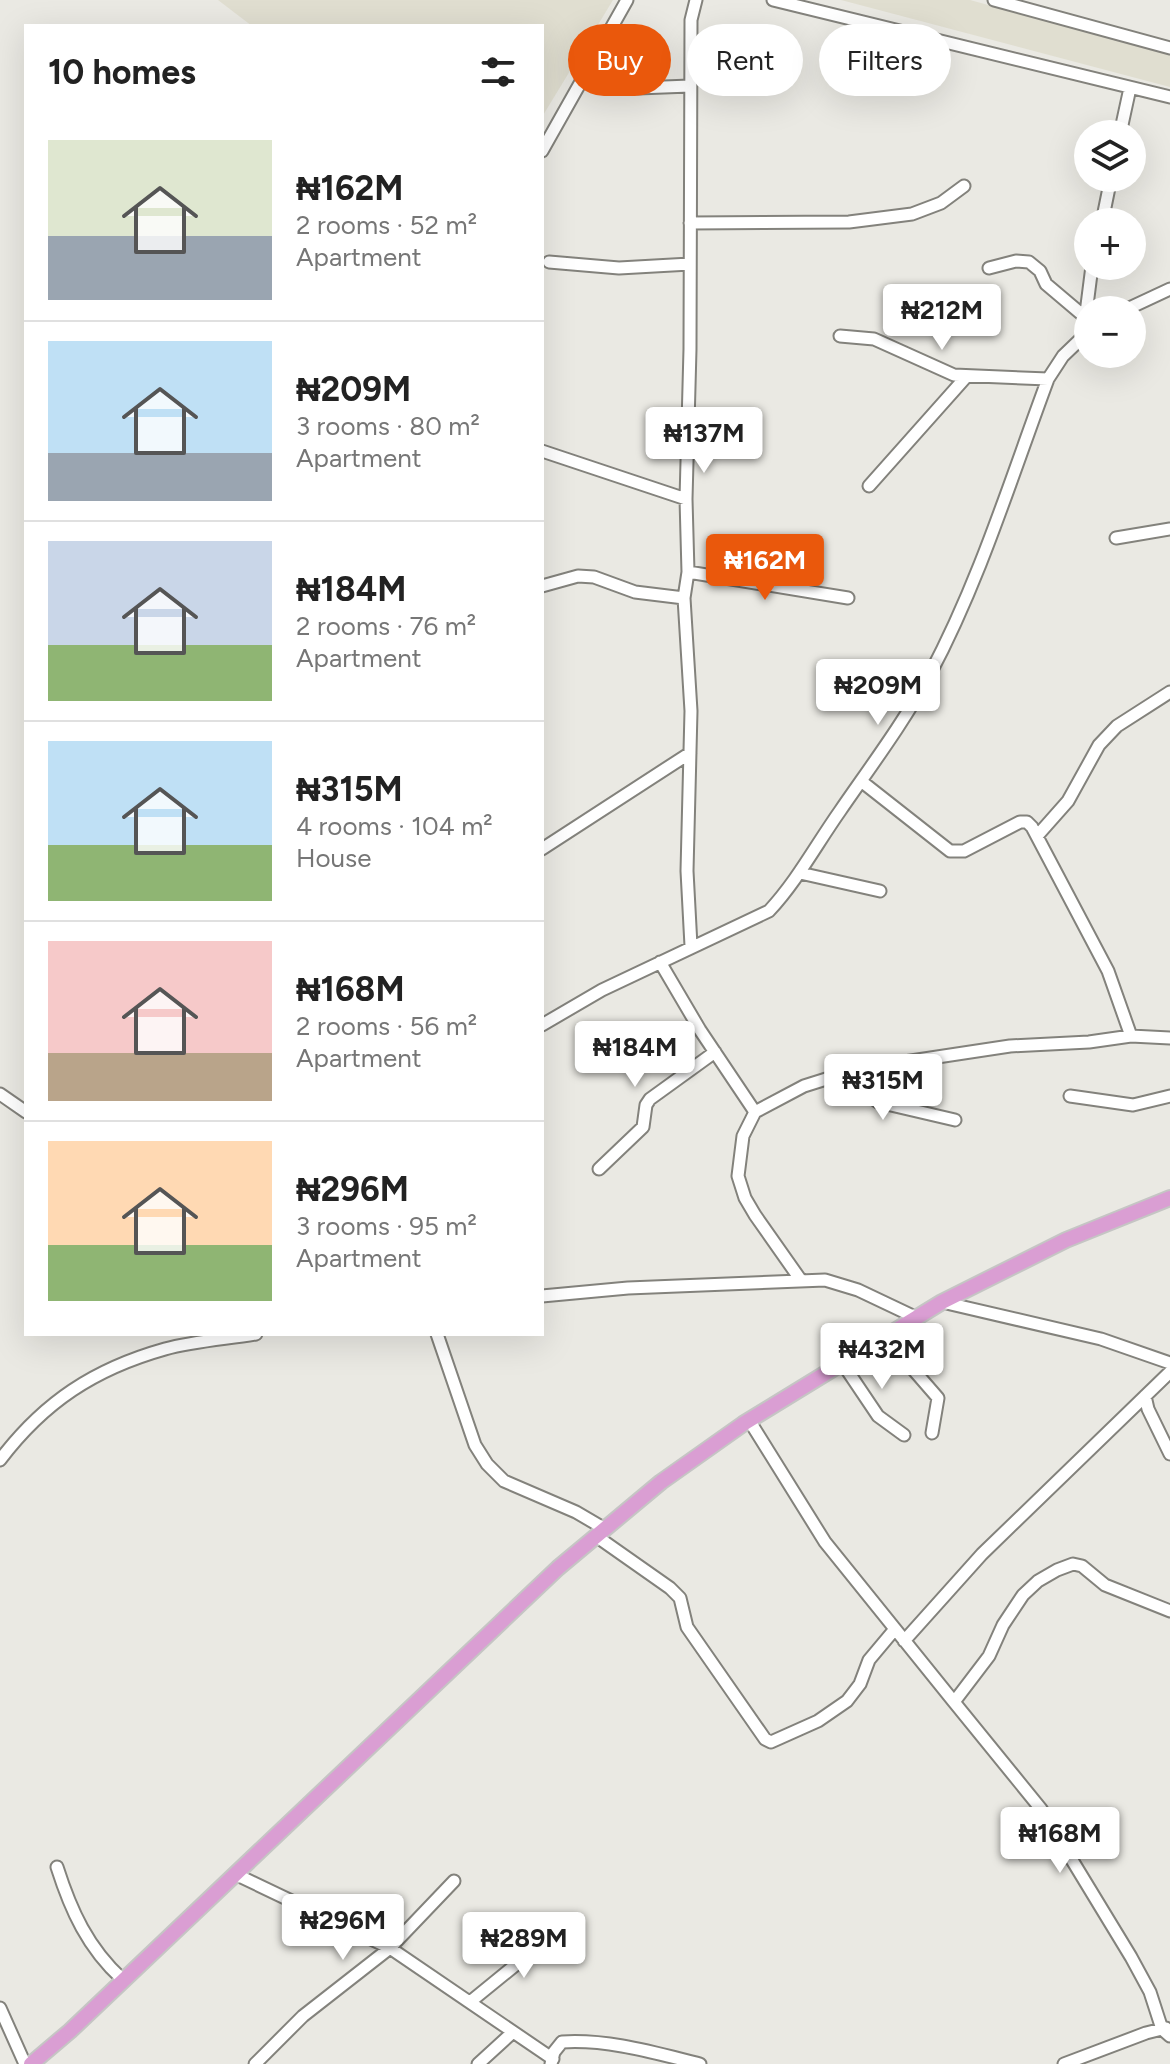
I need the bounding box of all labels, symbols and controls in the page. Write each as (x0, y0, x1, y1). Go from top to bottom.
chip: Buy (568, 24, 671, 96)
chip: Rent (687, 24, 803, 96)
chip: Filters (819, 24, 951, 96)
icon: filters (476, 50, 520, 94)
text: 10 homes (48, 52, 196, 93)
map controls (1074, 120, 1146, 368)
button: layers (1074, 120, 1146, 192)
text: ₦162M (296, 168, 403, 209)
icon: home (112, 172, 208, 268)
button: + (1074, 208, 1146, 280)
text: 2 rooms · 52 m² (296, 209, 477, 241)
text: Apartment (296, 241, 422, 273)
pin: ₦212M (886, 284, 998, 352)
text: ₦212M (901, 294, 983, 326)
button: − (1074, 296, 1146, 368)
text: ₦209M (296, 369, 411, 410)
icon: home (112, 373, 208, 469)
pin: ₦137M (648, 407, 760, 475)
text: 3 rooms · 80 m² (296, 410, 480, 442)
text: ₦137M (664, 417, 744, 449)
text: Apartment (296, 442, 422, 474)
pin: ₦162M (709, 534, 821, 602)
text: ₦162M (724, 544, 806, 576)
text: ₦184M (296, 569, 406, 610)
icon: home (112, 573, 208, 669)
text: 2 rooms · 76 m² (296, 610, 476, 642)
text: Apartment (296, 642, 422, 674)
pin: ₦209M (822, 659, 934, 727)
text: ₦209M (834, 669, 922, 701)
text: ₦315M (296, 769, 403, 810)
icon: home (112, 773, 208, 869)
text: 4 rooms · 104 m² (296, 810, 493, 842)
text: House (296, 842, 371, 874)
text: ₦168M (296, 969, 405, 1010)
icon: home (112, 973, 208, 1069)
text: 2 rooms · 56 m² (296, 1010, 477, 1042)
pin: ₦184M (579, 1021, 691, 1089)
text: ₦184M (593, 1031, 677, 1063)
text: Apartment (296, 1042, 422, 1074)
pin: ₦315M (827, 1054, 939, 1122)
text: ₦315M (842, 1064, 924, 1096)
text: ₦296M (296, 1169, 409, 1210)
icon: home (112, 1173, 208, 1269)
text: 3 rooms · 95 m² (296, 1210, 477, 1242)
text: Apartment (296, 1242, 422, 1274)
pin: ₦432M (826, 1323, 938, 1391)
text: ₦432M (838, 1333, 926, 1365)
pin: ₦168M (1004, 1807, 1116, 1875)
text: ₦168M (1018, 1817, 1102, 1849)
pin: ₦296M (287, 1894, 399, 1962)
text: ₦296M (300, 1904, 386, 1936)
pin: ₦289M (468, 1912, 580, 1980)
text: ₦289M (480, 1922, 568, 1954)

